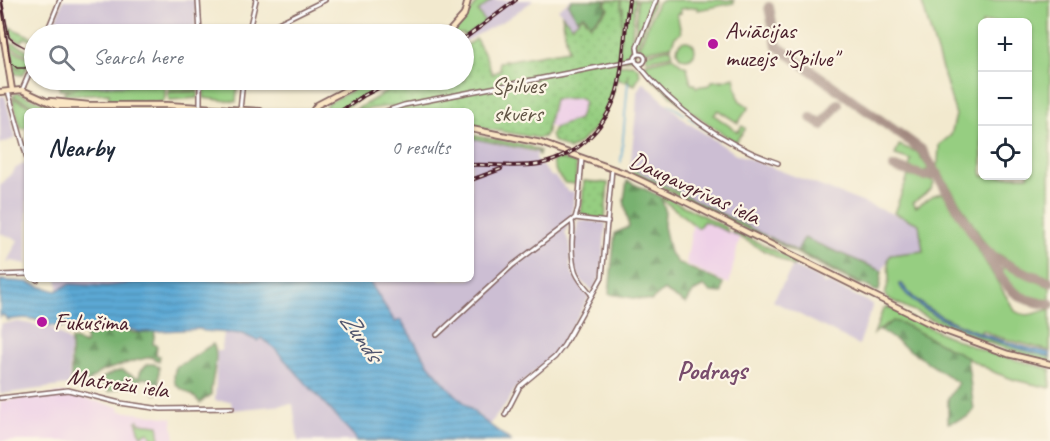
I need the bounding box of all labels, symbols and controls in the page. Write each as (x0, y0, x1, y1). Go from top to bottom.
place label: Aviācijas muzejs "Spilve" (725, 15, 843, 73)
map controls (978, 18, 1032, 180)
button: + (978, 18, 1032, 72)
search box (24, 24, 474, 90)
marker: Aviācijas muzejs "Spilve" (706, 37, 720, 51)
icon: search (45, 41, 78, 74)
text: Search here (93, 43, 183, 71)
park label: Spilves skvērs (491, 70, 547, 128)
button: − (978, 72, 1032, 126)
button: locate (978, 126, 1032, 180)
text: Nearby (48, 131, 113, 164)
text: 0 results (391, 135, 450, 160)
street label: Daugavgrīvas iela (625, 145, 766, 232)
water label: Zunds (333, 305, 393, 371)
place label: Fukušima (54, 307, 129, 337)
marker: Fukušima (35, 315, 49, 329)
district label: Podrags (677, 354, 750, 387)
street label: Matrožu iela (65, 361, 172, 405)

